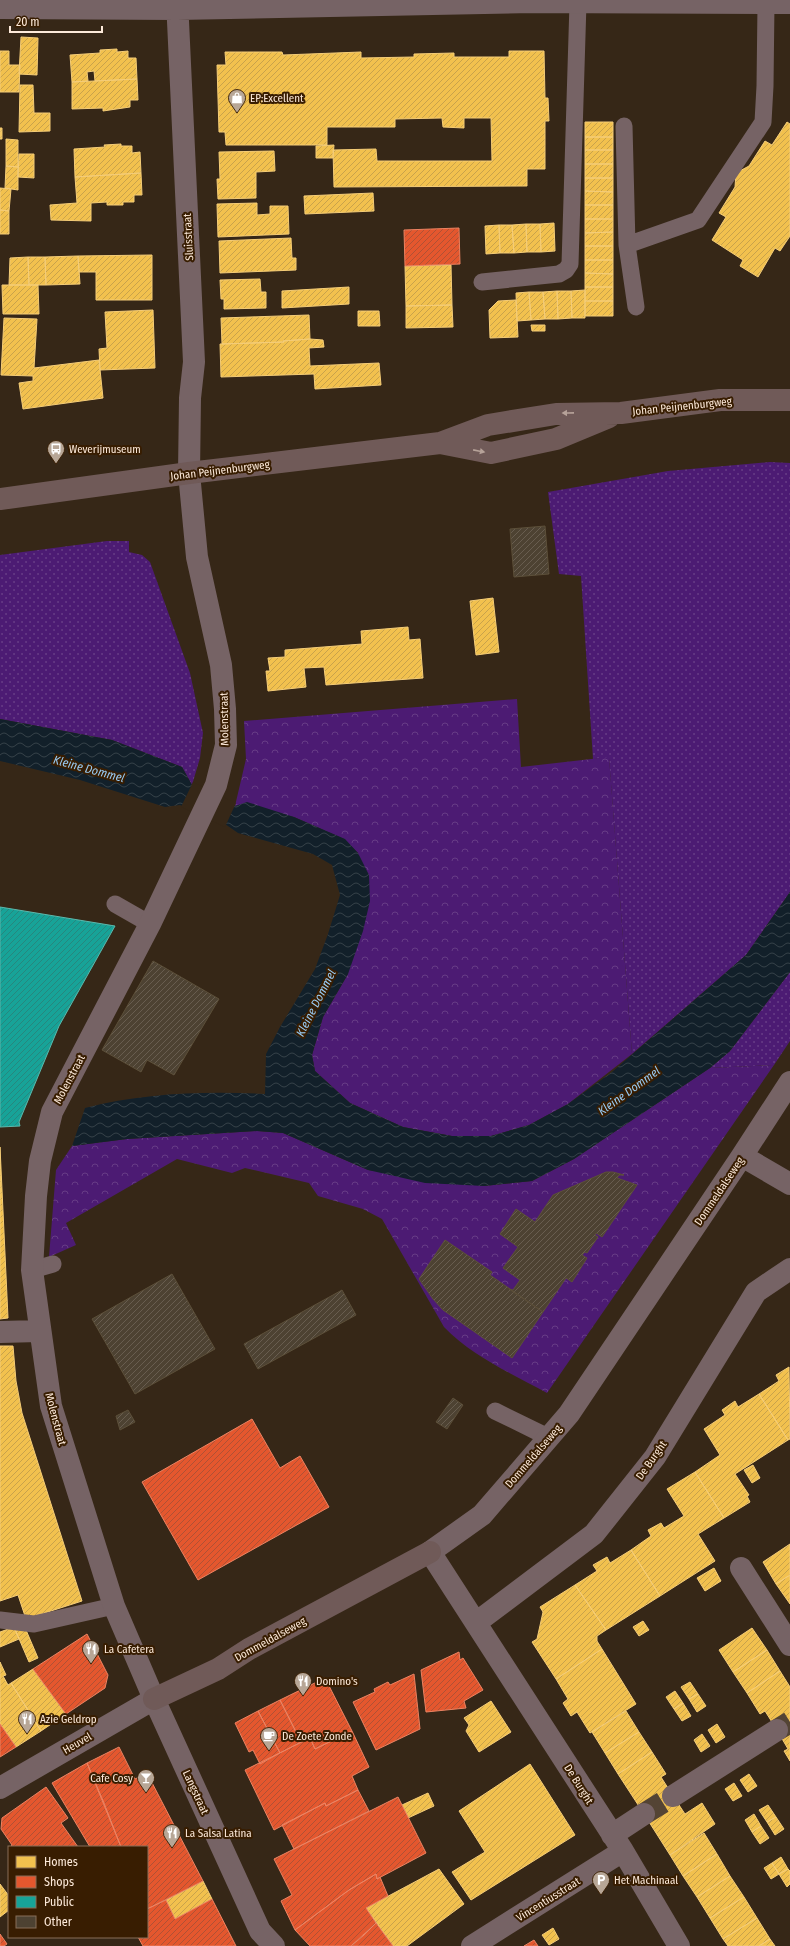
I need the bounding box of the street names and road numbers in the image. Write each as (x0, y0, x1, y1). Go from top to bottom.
street label: Sluisstraat (181, 212, 196, 261)
street label: Johan Peijnenburgweg (632, 395, 733, 418)
street label: Johan Peijnenburgweg (170, 458, 271, 483)
street label: Molenstraat (218, 692, 231, 746)
street label: Molenstraat (51, 1052, 88, 1106)
street label: Dommeldalseweg (692, 1154, 747, 1228)
street label: Molenstraat (42, 1391, 69, 1447)
street label: Dommeldalseweg (502, 1421, 565, 1491)
street label: De Burght (633, 1438, 670, 1482)
street label: Dommeldalseweg (232, 1614, 309, 1664)
street label: Heuvel (61, 1730, 94, 1757)
street label: De Burght (561, 1762, 596, 1807)
street label: Langstraat (180, 1768, 212, 1817)
street label: Vincentiusstraat (514, 1874, 583, 1924)

